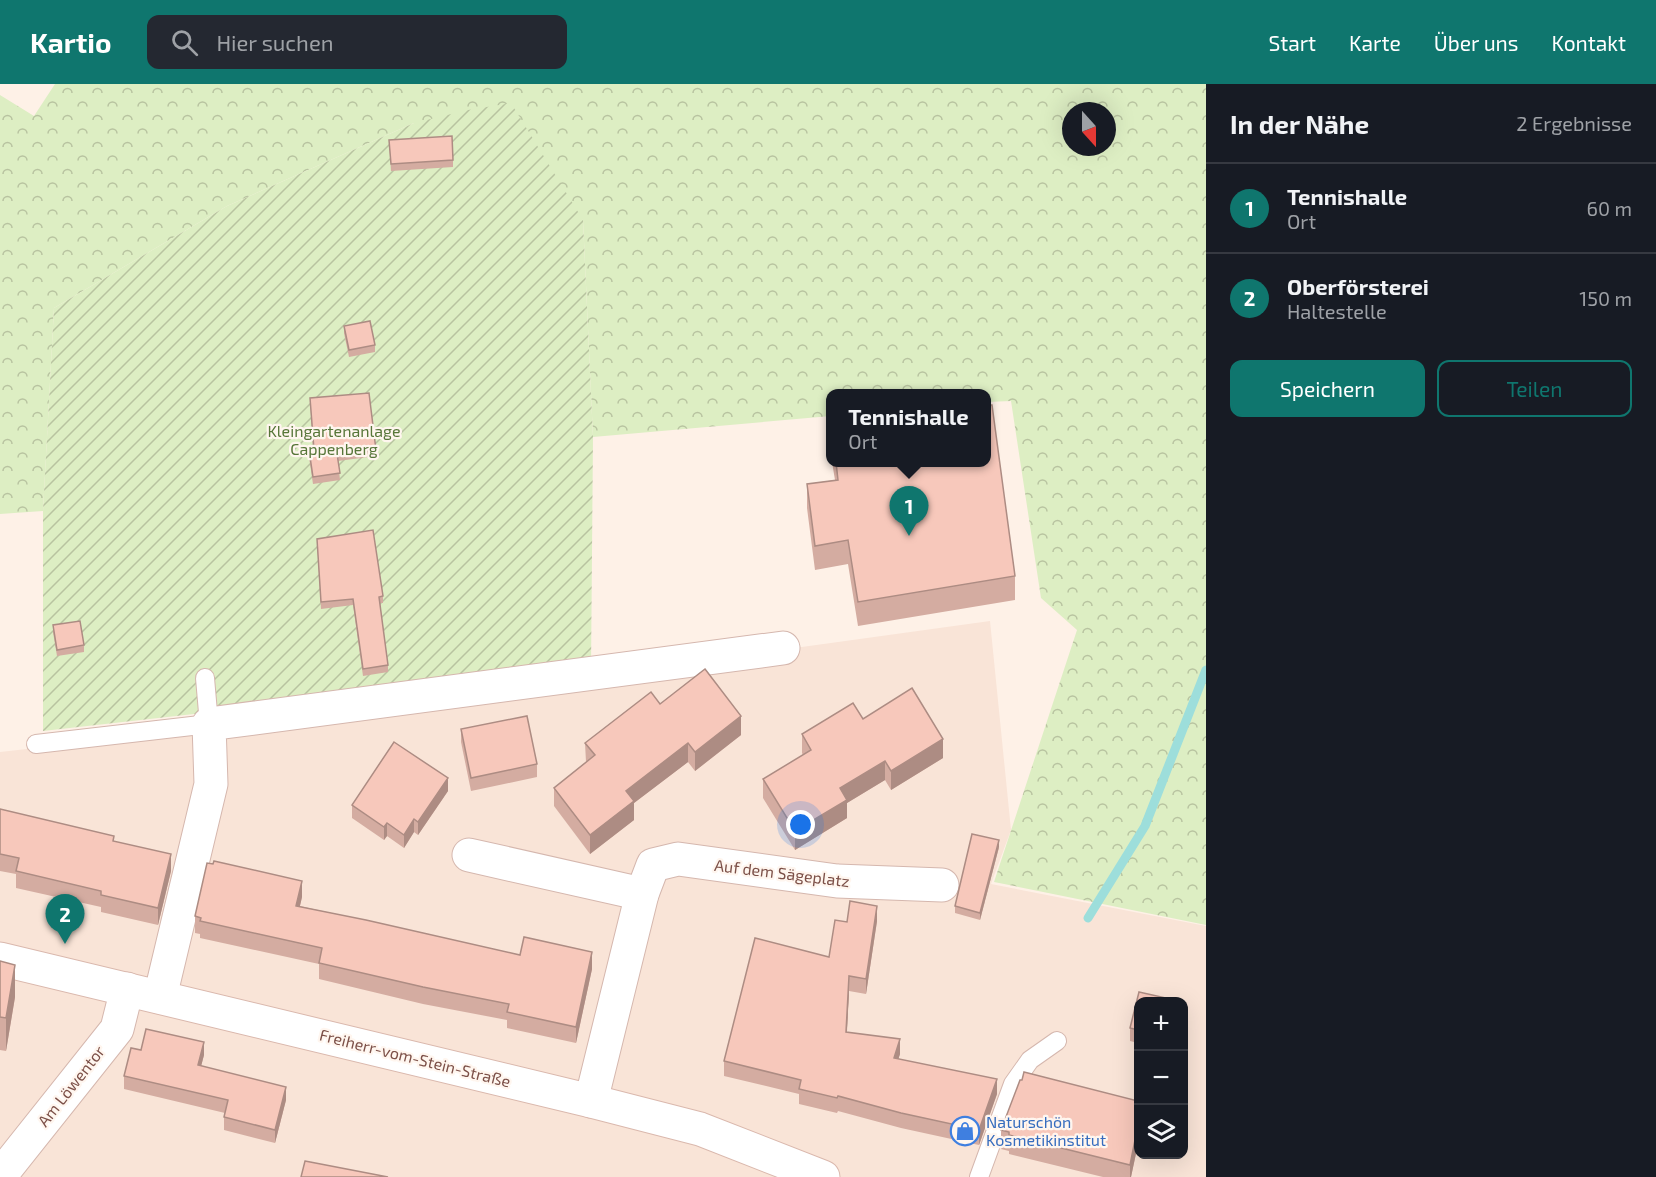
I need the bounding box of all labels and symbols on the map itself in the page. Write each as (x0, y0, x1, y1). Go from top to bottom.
north arrow (1062, 102, 1116, 156)
park label: Kleingartenanlage Cappenberg (267, 421, 401, 458)
pin: 1 (890, 486, 928, 536)
your location (786, 810, 815, 839)
street label: Auf dem Sägeplatz (713, 855, 851, 890)
pin: 2 (46, 894, 84, 944)
street label: Freiherr-vom-Stein-Straße (318, 1025, 513, 1090)
street label: Am Löwentor (33, 1041, 108, 1130)
place label: Naturschön Kosmetikinstitut (986, 1112, 1106, 1149)
shop icon: Naturschön Kosmetikinstitut (949, 1115, 981, 1147)

